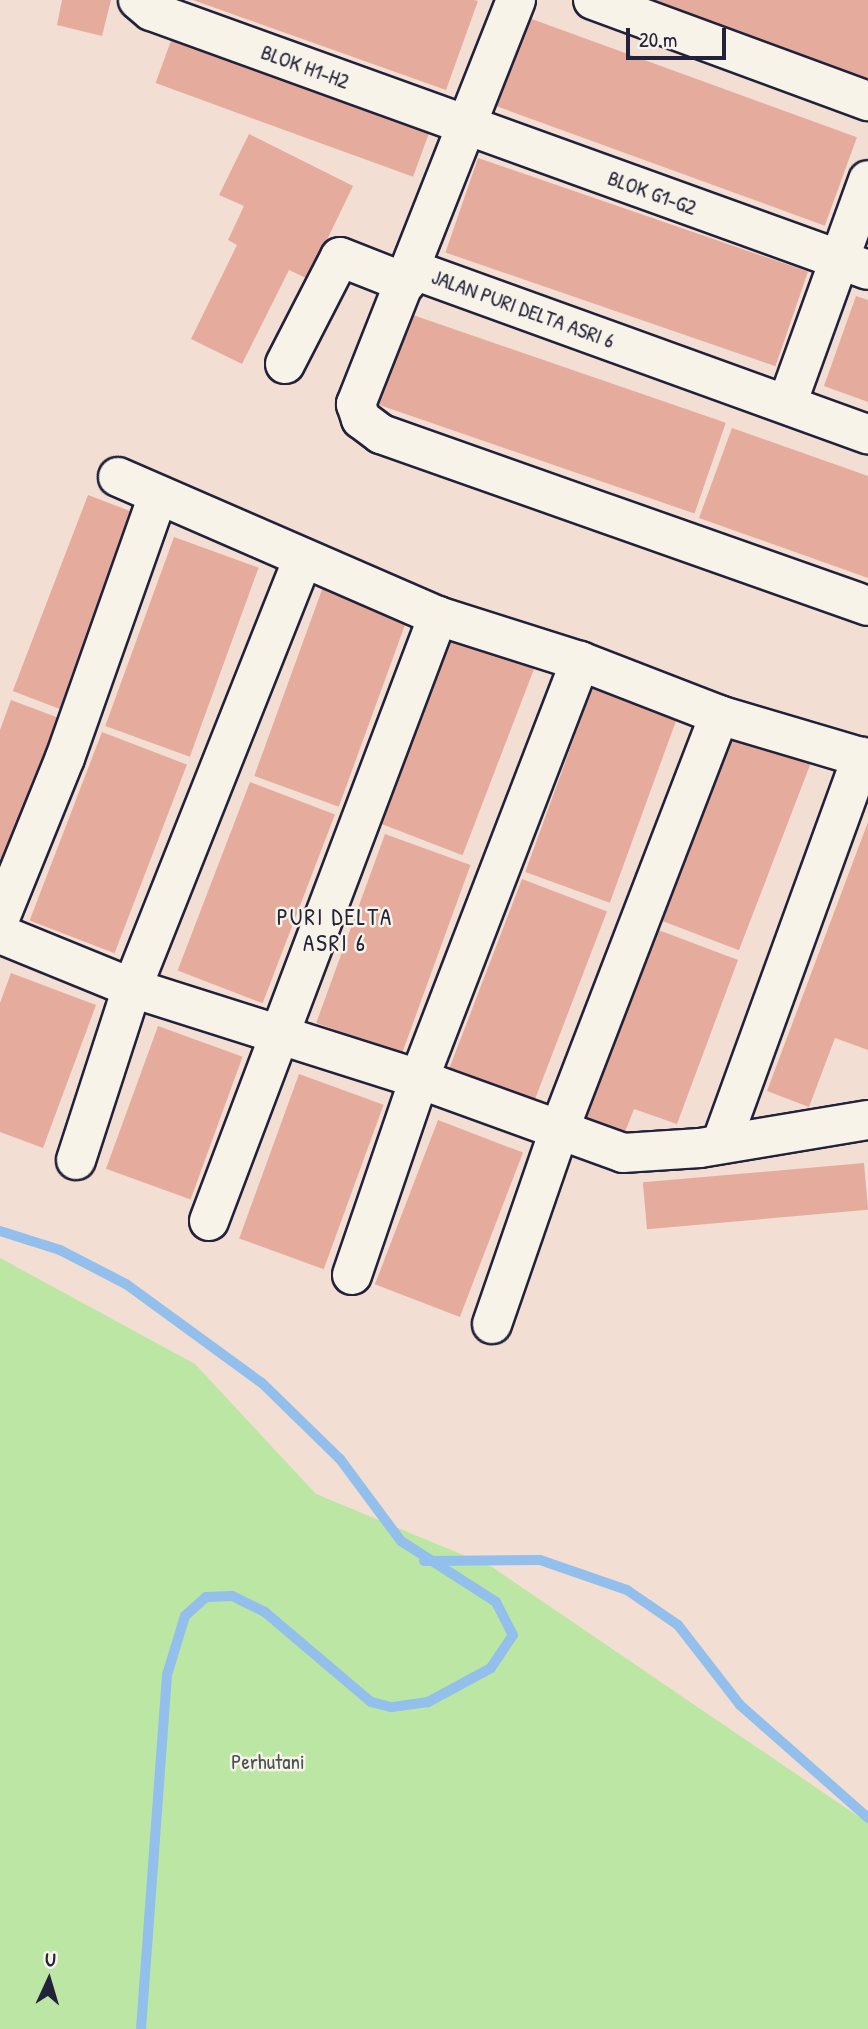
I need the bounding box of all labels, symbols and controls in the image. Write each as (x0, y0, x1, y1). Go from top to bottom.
scale bar (630, 14, 730, 58)
text: 20 m (639, 25, 677, 54)
street label: BLOK H1-H2 (258, 40, 352, 94)
street label: BLOK G1-G2 (604, 165, 700, 221)
street label: JALAN PURI DELTA ASRI 6 (428, 264, 618, 354)
district label: PURI DELTA ASRI 6 (278, 903, 392, 957)
park label: Perhutani (231, 1749, 305, 1775)
north arrow (14, 1945, 84, 2015)
text: U (44, 1946, 57, 1972)

